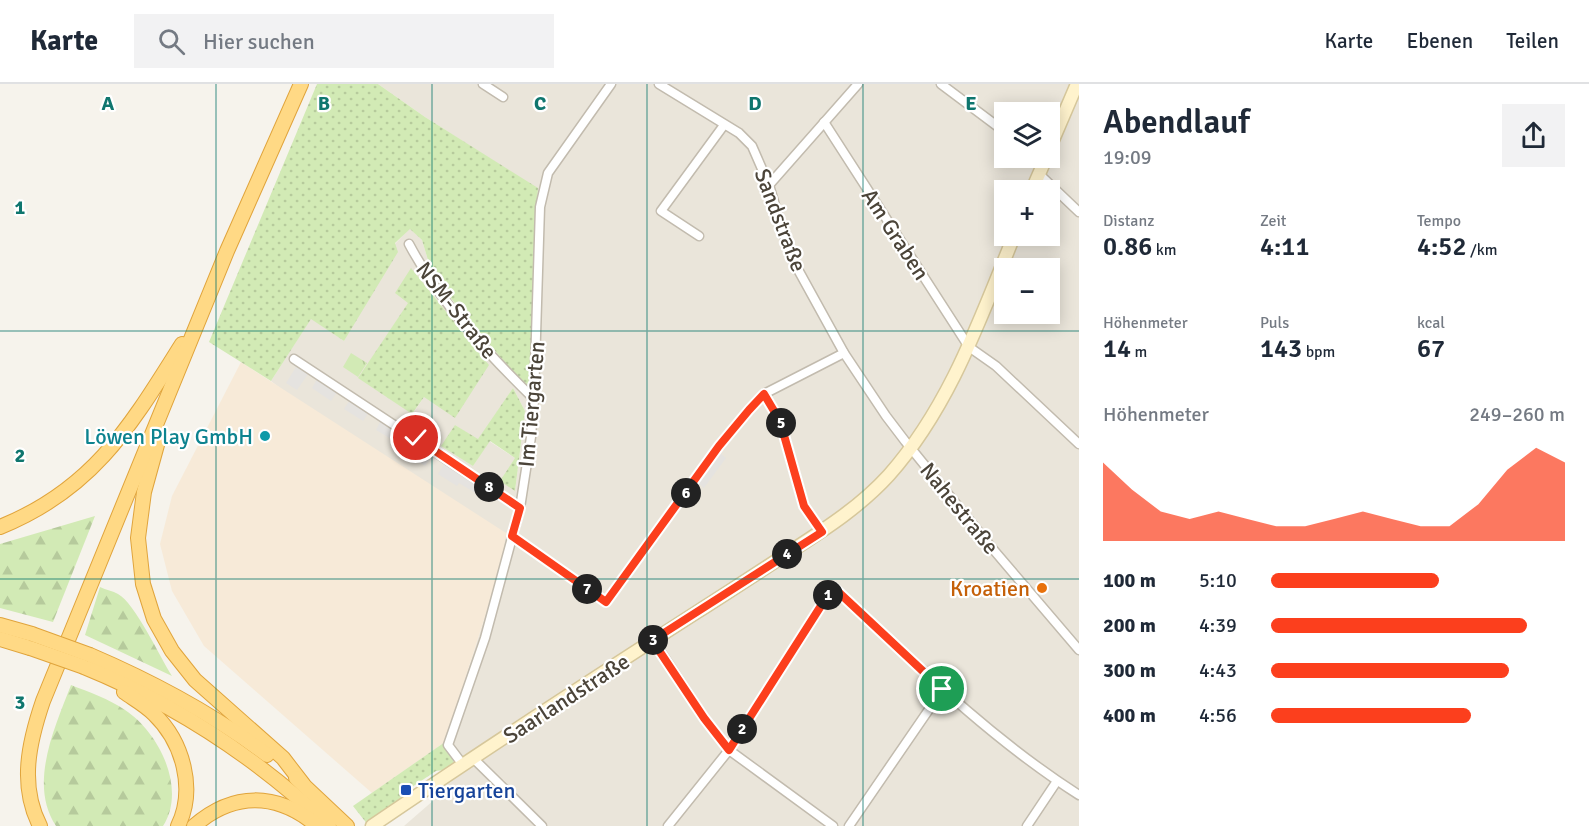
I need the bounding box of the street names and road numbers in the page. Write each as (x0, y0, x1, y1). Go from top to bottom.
street label: Sandstraße (749, 165, 813, 276)
street label: Am Graben (856, 183, 935, 285)
street label: NSM-Straße (410, 256, 503, 364)
street label: Im Tiergarten (513, 340, 550, 468)
street label: Nahestraße (914, 457, 1005, 560)
street label: Saarlandstraße (498, 648, 634, 749)

